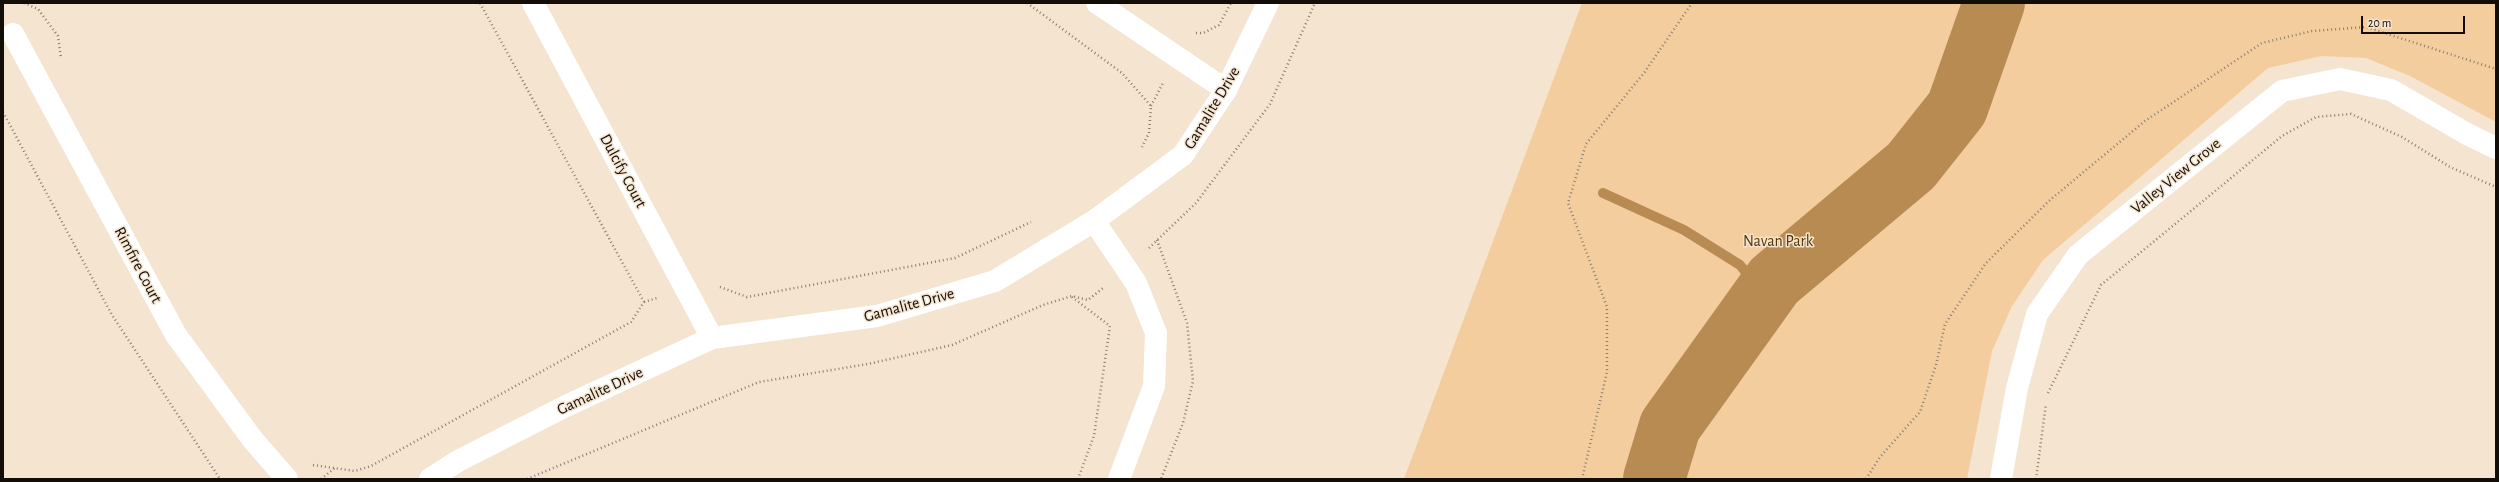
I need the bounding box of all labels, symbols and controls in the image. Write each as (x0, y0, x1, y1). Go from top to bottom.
scale bar (2363, 8, 2467, 34)
text: 20 m (2368, 17, 2391, 29)
street label: Gamalite Drive (1180, 63, 1244, 153)
street label: Dulcify Court (595, 131, 651, 211)
street label: Valley View Grove (2127, 134, 2225, 218)
street label: Rimfire Court (110, 224, 166, 306)
park label: Navan Park (1743, 231, 1813, 251)
street label: Gamalite Drive (862, 284, 956, 326)
street label: Gamalite Drive (554, 363, 646, 419)

